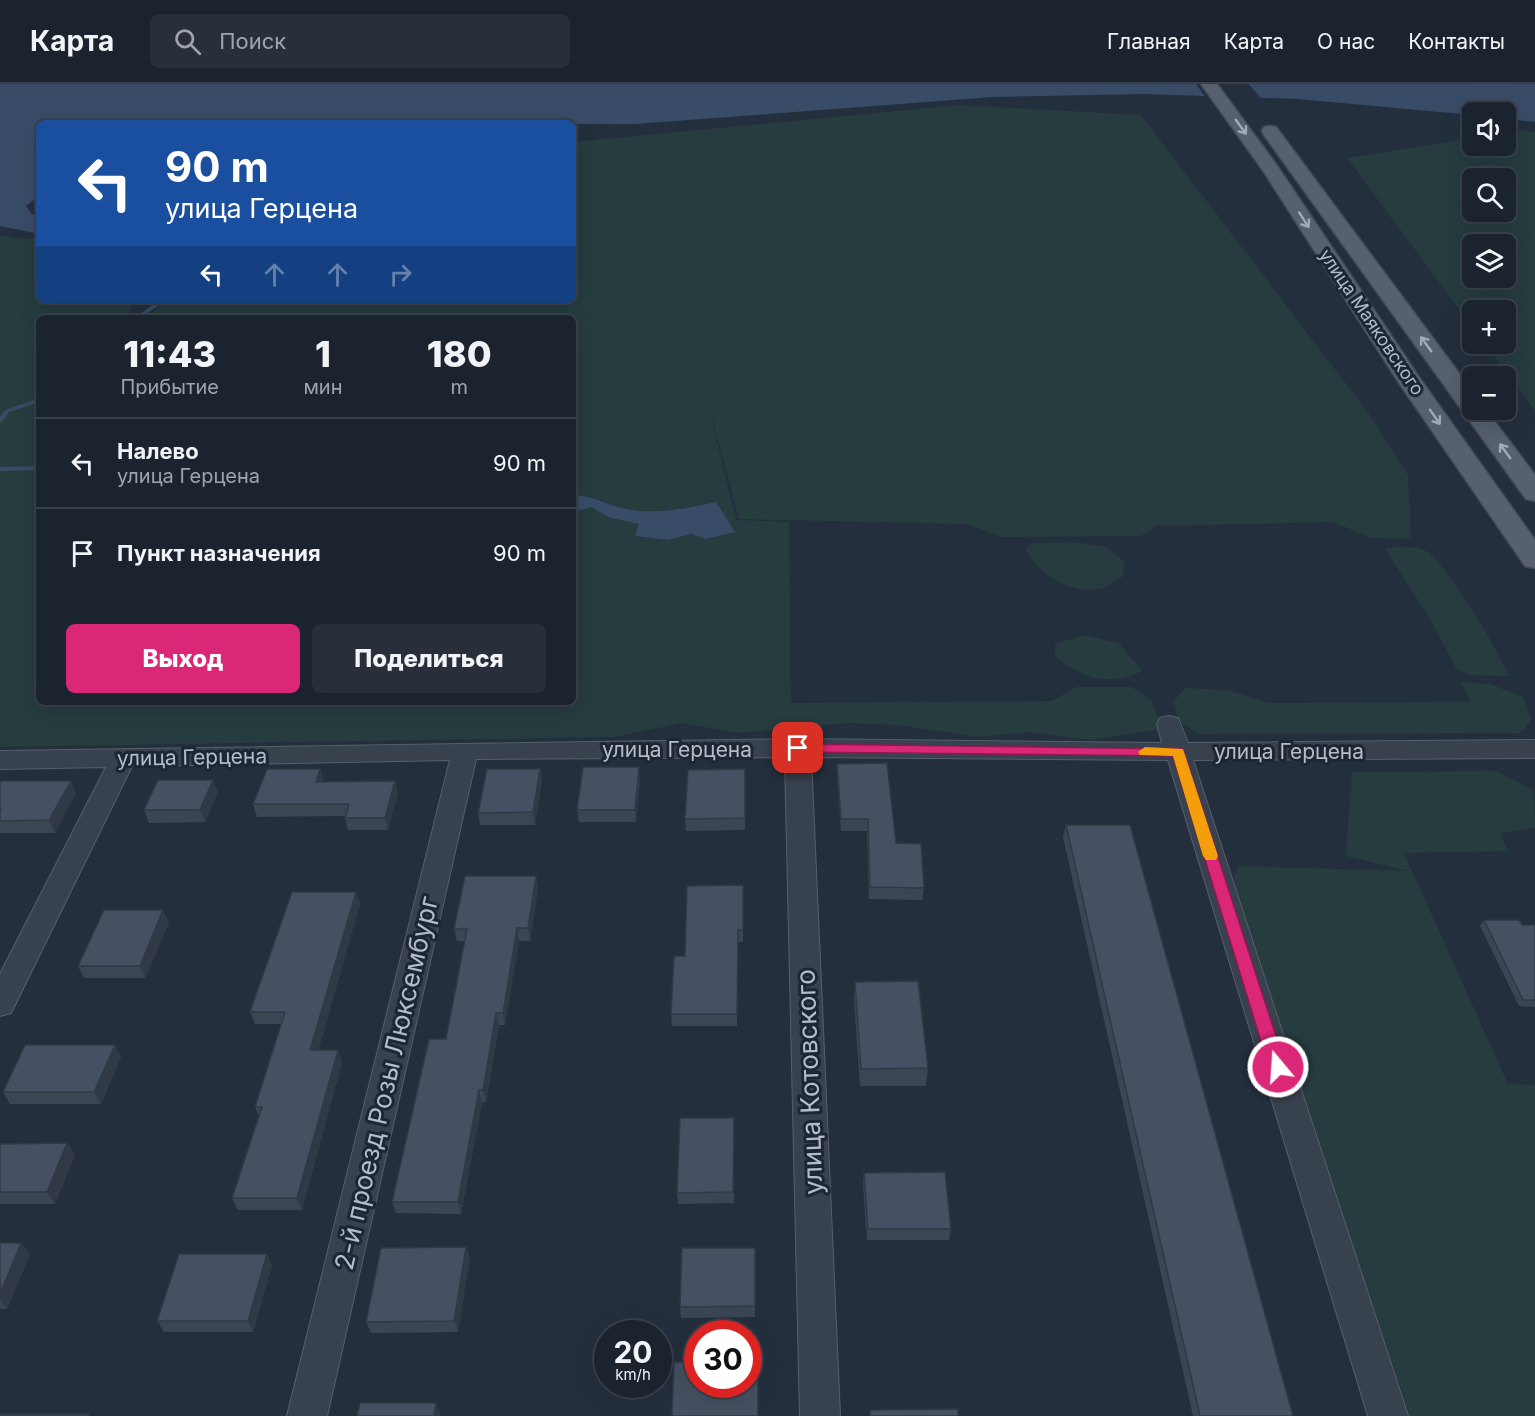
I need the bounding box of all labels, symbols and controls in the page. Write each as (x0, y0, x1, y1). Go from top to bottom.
search box (150, 14, 570, 68)
text: Карта (30, 24, 114, 58)
icon: search (171, 25, 204, 58)
text: Поиск (219, 28, 286, 54)
text: Главная (1107, 29, 1191, 54)
text: Карта (1224, 29, 1284, 54)
text: О нас (1317, 29, 1375, 54)
text: Контакты (1408, 29, 1505, 54)
map controls (1462, 102, 1516, 420)
button: sound (1462, 102, 1516, 156)
one-way arrow (1234, 119, 1247, 135)
text: 90 m (165, 141, 269, 192)
icon: left (66, 144, 144, 222)
button: search (1462, 168, 1516, 222)
text: улица Герцена (165, 192, 358, 225)
one-way arrow (1298, 211, 1310, 228)
button: layers (1462, 234, 1516, 288)
street label: улица Маяковского (1315, 245, 1429, 399)
icon: left (195, 258, 228, 291)
icon: ahead (258, 258, 291, 291)
icon: ahead (321, 258, 354, 291)
icon: right (384, 258, 417, 291)
button: + (1462, 300, 1516, 354)
text: 11:43 (123, 332, 216, 376)
text: 1 (315, 332, 331, 376)
text: 180 (427, 332, 492, 376)
one-way arrow (1420, 336, 1432, 352)
button: − (1462, 366, 1516, 420)
text: Прибытие (120, 375, 219, 399)
text: мин (303, 375, 342, 399)
text: m (450, 375, 468, 399)
one-way arrow (1429, 409, 1441, 425)
text: Налево (117, 438, 199, 464)
one-way arrow (1498, 444, 1511, 460)
icon: left (66, 447, 99, 480)
text: 90 m (493, 450, 546, 476)
text: улица Герцена (117, 464, 260, 488)
icon: arrive (66, 537, 99, 570)
text: Пункт назначения (117, 540, 321, 566)
text: 90 m (493, 540, 546, 566)
button: Выход (66, 624, 300, 693)
button: Поделиться (312, 624, 546, 693)
pin (772, 722, 823, 773)
icon: arrive (781, 731, 814, 764)
street label: улица Герцена (602, 737, 752, 762)
street label: улица Герцена (1214, 739, 1364, 764)
street label: улица Герцена (117, 743, 267, 771)
street label: 2-й проезд Розы Люксембург (328, 893, 444, 1273)
street label: улица Котовского (790, 969, 828, 1195)
position arrow (1246, 1035, 1310, 1099)
speed limit sign: 30 (684, 1320, 762, 1398)
text: 20 (613, 1334, 653, 1370)
text: km/h (615, 1365, 651, 1384)

